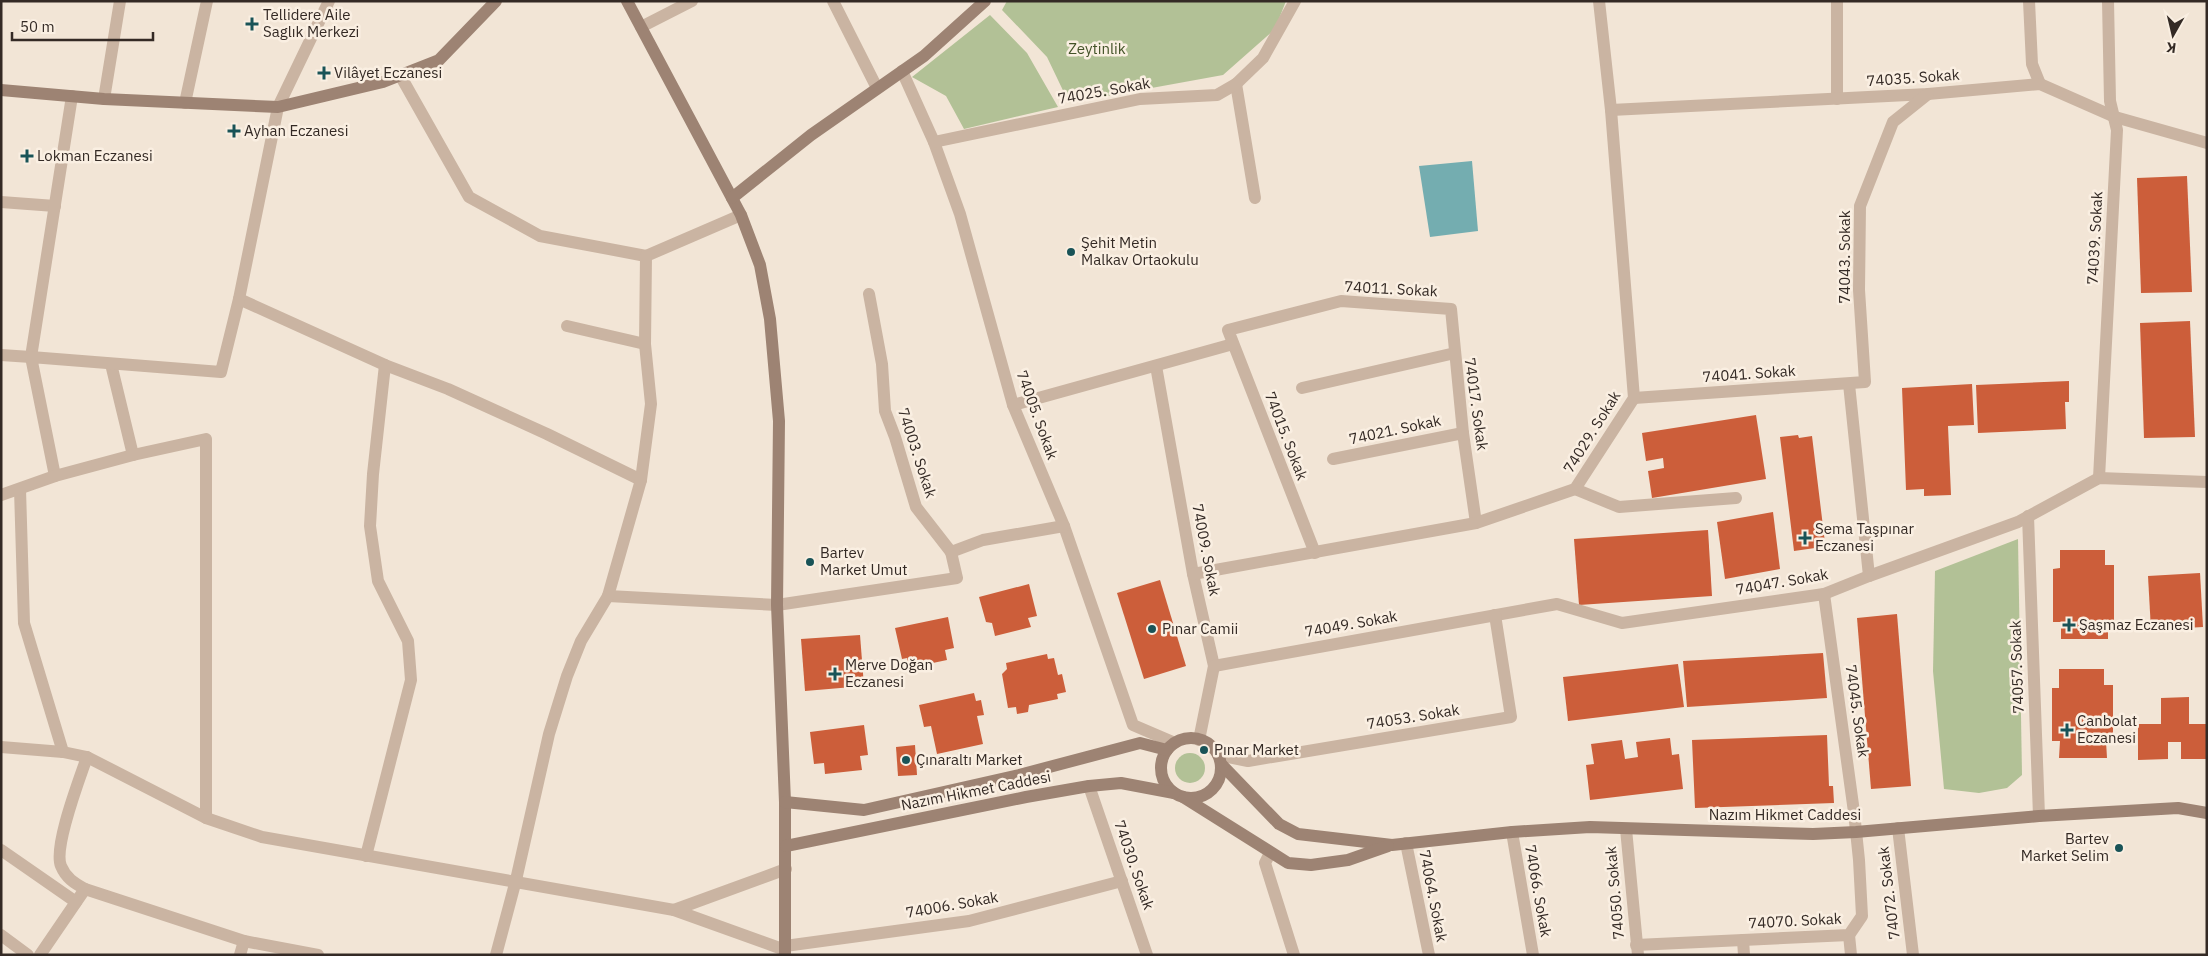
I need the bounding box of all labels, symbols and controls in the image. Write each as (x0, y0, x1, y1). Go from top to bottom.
place label: Tellidere Aile Saglık Merkezi (263, 5, 359, 41)
scale bar (12, 10, 154, 42)
north arrow (2148, 10, 2198, 60)
text: 50 m (20, 17, 55, 36)
marker: Tellidere Aile Saglık Merkezi (245, 17, 259, 31)
text: K (2165, 38, 2177, 57)
park label: Zeytinlik (1068, 39, 1126, 58)
place label: Vilâyet Eczanesi (334, 63, 442, 82)
street label: 74035. Sokak (1866, 65, 1960, 90)
marker: Vilâyet Eczanesi (318, 67, 330, 79)
street label: 74025. Sokak (1056, 73, 1152, 108)
place label: Ayhan Eczanesi (244, 121, 348, 140)
marker: Ayhan Eczanesi (228, 125, 240, 137)
place label: Lokman Eczanesi (37, 146, 153, 165)
marker: Lokman Eczanesi (21, 150, 33, 162)
street label: 74039. Sokak (2083, 191, 2106, 285)
street label: 74043. Sokak (1835, 210, 1854, 304)
place label: Şehit Metin Malkav Ortaokulu (1081, 233, 1199, 269)
marker: Şehit Metin Malkav Ortaokulu (1065, 246, 1077, 258)
street label: 74011. Sokak (1344, 277, 1438, 300)
street label: 74017. Sokak (1461, 356, 1492, 452)
street label: 74041. Sokak (1702, 361, 1796, 386)
street label: 74005. Sokak (1013, 368, 1062, 462)
street label: 74029. Sokak (1559, 387, 1624, 476)
street label: 74015. Sokak (1261, 389, 1312, 483)
street label: 74003. Sokak (894, 405, 941, 500)
street label: 74021. Sokak (1347, 410, 1443, 449)
street label: 74009. Sokak (1188, 502, 1225, 598)
place label: Sema Taşpınar Eczanesi (1815, 519, 1914, 555)
marker: Sema Taşpınar Eczanesi (1799, 532, 1811, 544)
place label: Bartev Market Umut (820, 543, 907, 579)
marker: Bartev Market Umut (804, 556, 816, 568)
street label: 74047. Sokak (1734, 564, 1830, 599)
street label: 74049. Sokak (1303, 606, 1399, 641)
place label: Şaşmaz Eczanesi (2079, 615, 2194, 634)
place label: Pınar Camii (1162, 619, 1238, 638)
marker: Şaşmaz Eczanesi (2063, 619, 2075, 631)
street label: 74057. Sokak (2005, 620, 2028, 714)
marker: Pınar Camii (1146, 623, 1158, 635)
place label: Merve Doğan Eczanesi (845, 655, 933, 691)
street label: 74045. Sokak (1842, 663, 1873, 759)
marker: Merve Doğan Eczanesi (829, 668, 841, 680)
street label: 74053. Sokak (1365, 700, 1461, 733)
place label: Canbolat Eczanesi (2077, 711, 2137, 747)
marker: Canbolat Eczanesi (2061, 724, 2073, 736)
place label: Pınar Market (1214, 740, 1299, 759)
marker: Pınar Market (1198, 744, 1210, 756)
place label: Çınaraltı Market (916, 750, 1022, 769)
marker: Çınaraltı Market (900, 754, 912, 766)
street label: Nazım Hikmet Caddesi (899, 767, 1053, 814)
street label: Nazım Hikmet Caddesi (1709, 805, 1861, 824)
street label: 74030. Sokak (1110, 818, 1159, 912)
place label: Bartev Market Selim (2021, 829, 2110, 865)
marker: Bartev Market Selim (2113, 842, 2125, 854)
street label: 74066. Sokak (1521, 843, 1556, 939)
street label: 74072. Sokak (1873, 845, 1904, 941)
street label: 74050. Sokak (1601, 846, 1628, 940)
street label: 74064. Sokak (1415, 848, 1452, 944)
street label: 74006. Sokak (904, 887, 1000, 922)
street label: 74070. Sokak (1748, 909, 1842, 932)

